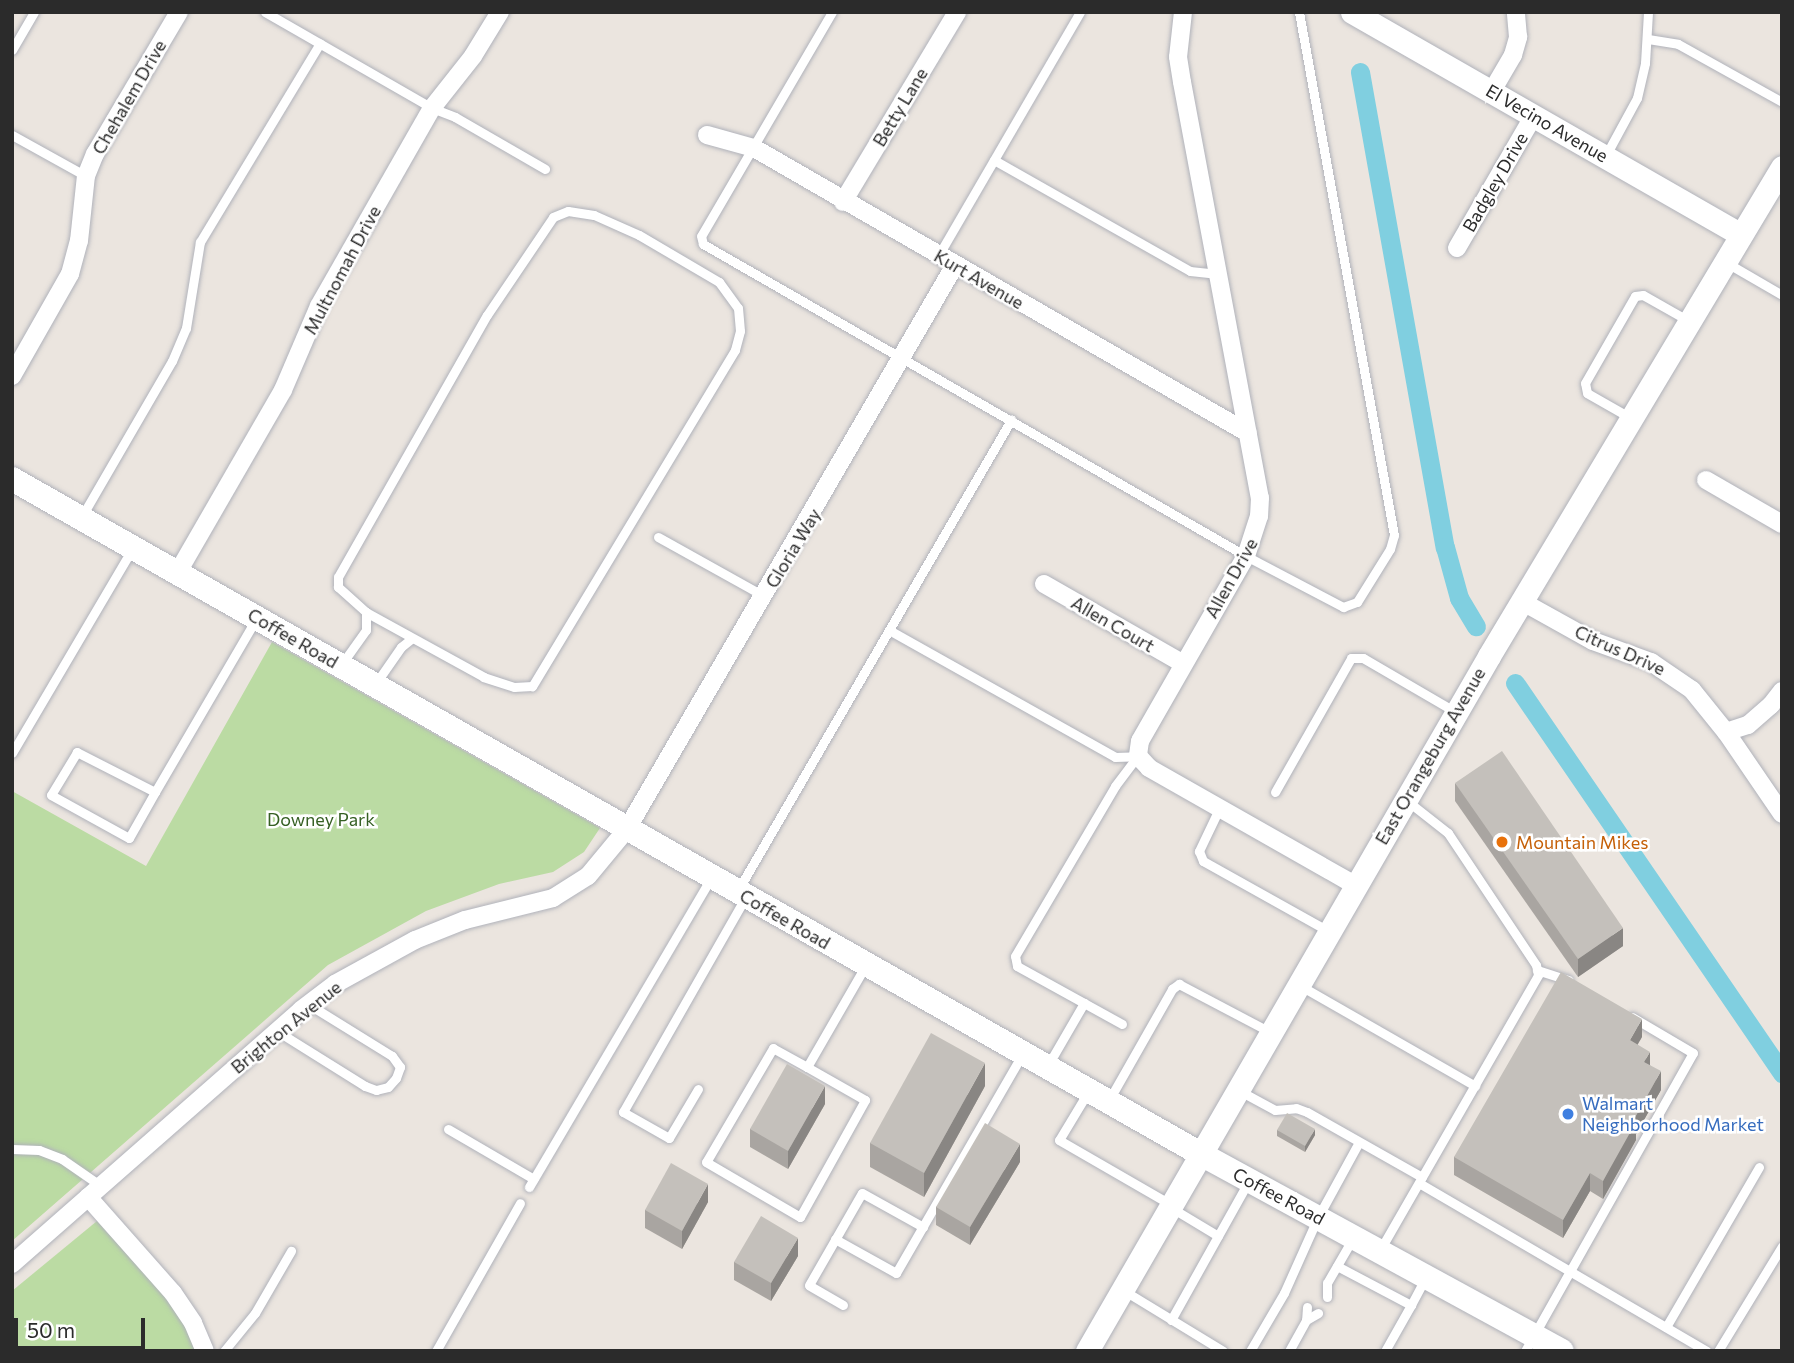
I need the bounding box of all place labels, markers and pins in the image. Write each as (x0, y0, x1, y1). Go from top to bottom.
place label: Mountain Mikes (1516, 831, 1648, 853)
marker: Mountain Mikes (1494, 834, 1510, 850)
place label: Walmart Neighborhood Market (1582, 1093, 1764, 1136)
marker: Walmart Neighborhood Market (1560, 1106, 1576, 1122)

